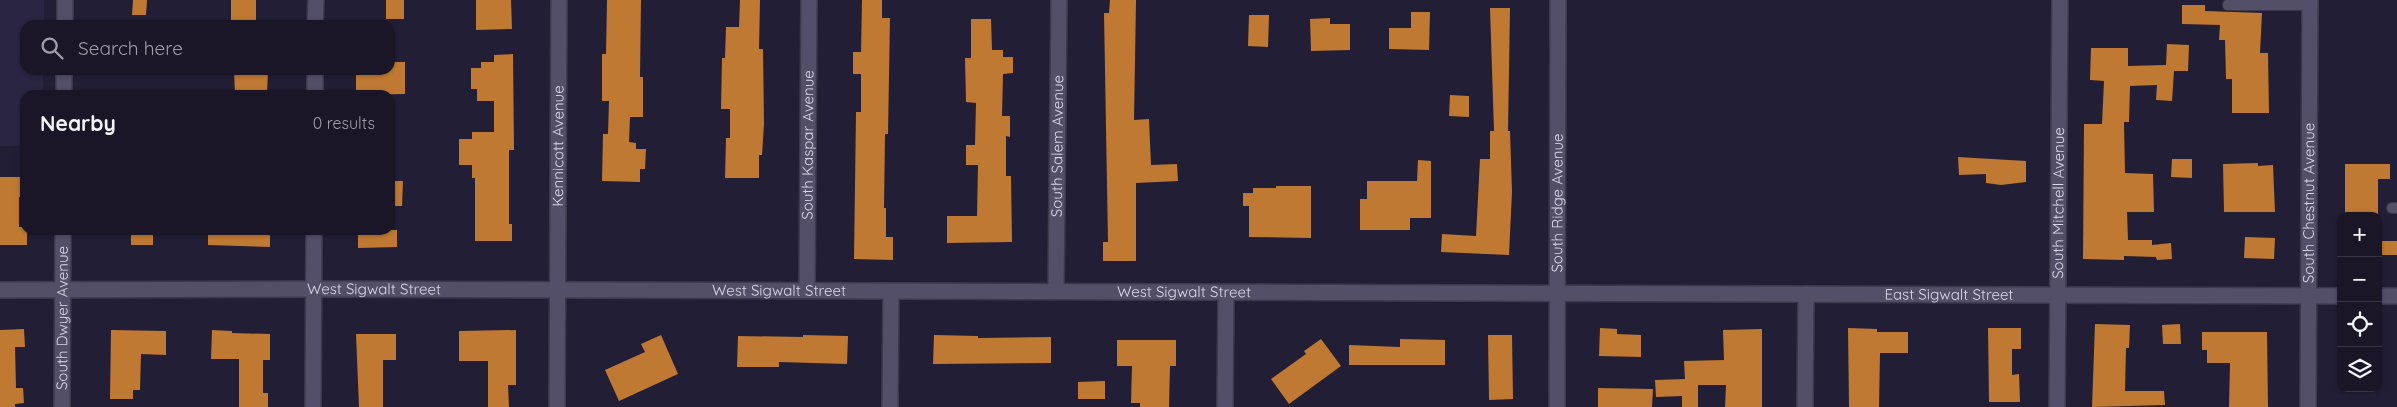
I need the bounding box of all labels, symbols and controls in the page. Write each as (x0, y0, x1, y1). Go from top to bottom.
search box (20, 20, 395, 75)
icon: search (38, 34, 66, 62)
text: Search here (78, 36, 183, 60)
street label: South Kaspar Avenue (797, 70, 818, 220)
street label: South Salem Avenue (1047, 75, 1067, 217)
street label: Kennicott Avenue (548, 85, 568, 207)
text: Nearby (40, 110, 116, 136)
text: 0 results (313, 113, 375, 133)
street label: South Chestnut Avenue (2299, 123, 2318, 283)
street label: South Mitchell Avenue (2048, 127, 2068, 279)
street label: South Ridge Avenue (1547, 133, 1567, 273)
map controls (2337, 212, 2382, 392)
button: + (2337, 212, 2382, 257)
street label: South Dwyer Avenue (52, 246, 72, 390)
button: − (2337, 257, 2382, 302)
street label: West Sigwalt Street (307, 279, 441, 298)
street label: West Sigwalt Street (712, 280, 846, 300)
street label: West Sigwalt Street (1117, 282, 1251, 301)
street label: East Sigwalt Street (1884, 284, 2014, 304)
button: locate (2337, 302, 2382, 347)
button: layers (2337, 347, 2382, 392)

